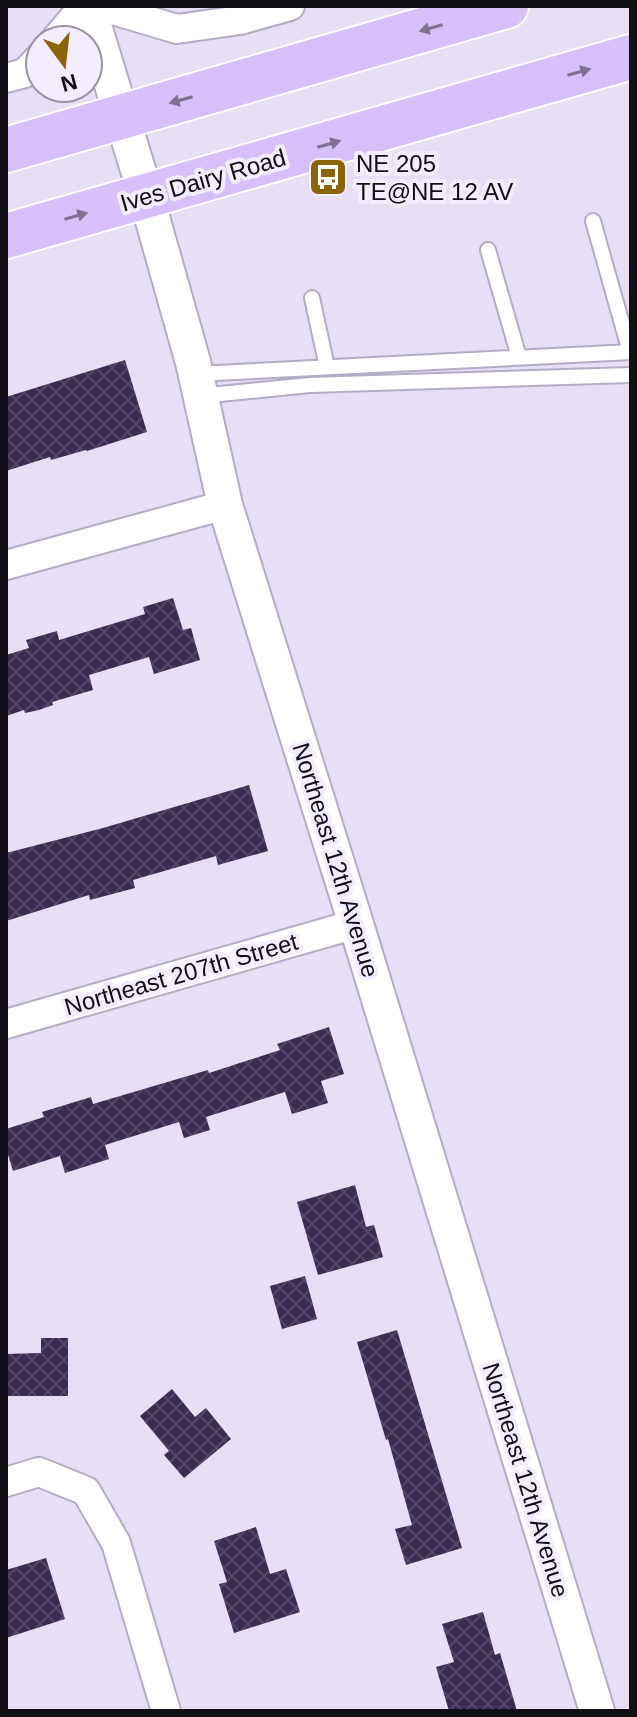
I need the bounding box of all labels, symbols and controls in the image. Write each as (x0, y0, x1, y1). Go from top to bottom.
one-way arrow (418, 22, 442, 35)
north arrow (24, 24, 104, 104)
one-way arrow (567, 65, 591, 78)
text: N (58, 69, 80, 97)
one-way arrow (169, 94, 193, 107)
one-way arrow (318, 137, 342, 150)
street label: Ives Dairy Road (117, 143, 289, 217)
place label: NE 205 TE@NE 12 AV (356, 150, 513, 205)
bus stop icon: NE 205 TE@NE 12 AV (307, 156, 349, 198)
one-way arrow (64, 210, 89, 222)
street label: Northeast 12th Avenue (287, 740, 385, 980)
street label: Northeast 207th Street (61, 928, 301, 1020)
street label: Northeast 12th Avenue (477, 1360, 575, 1600)

